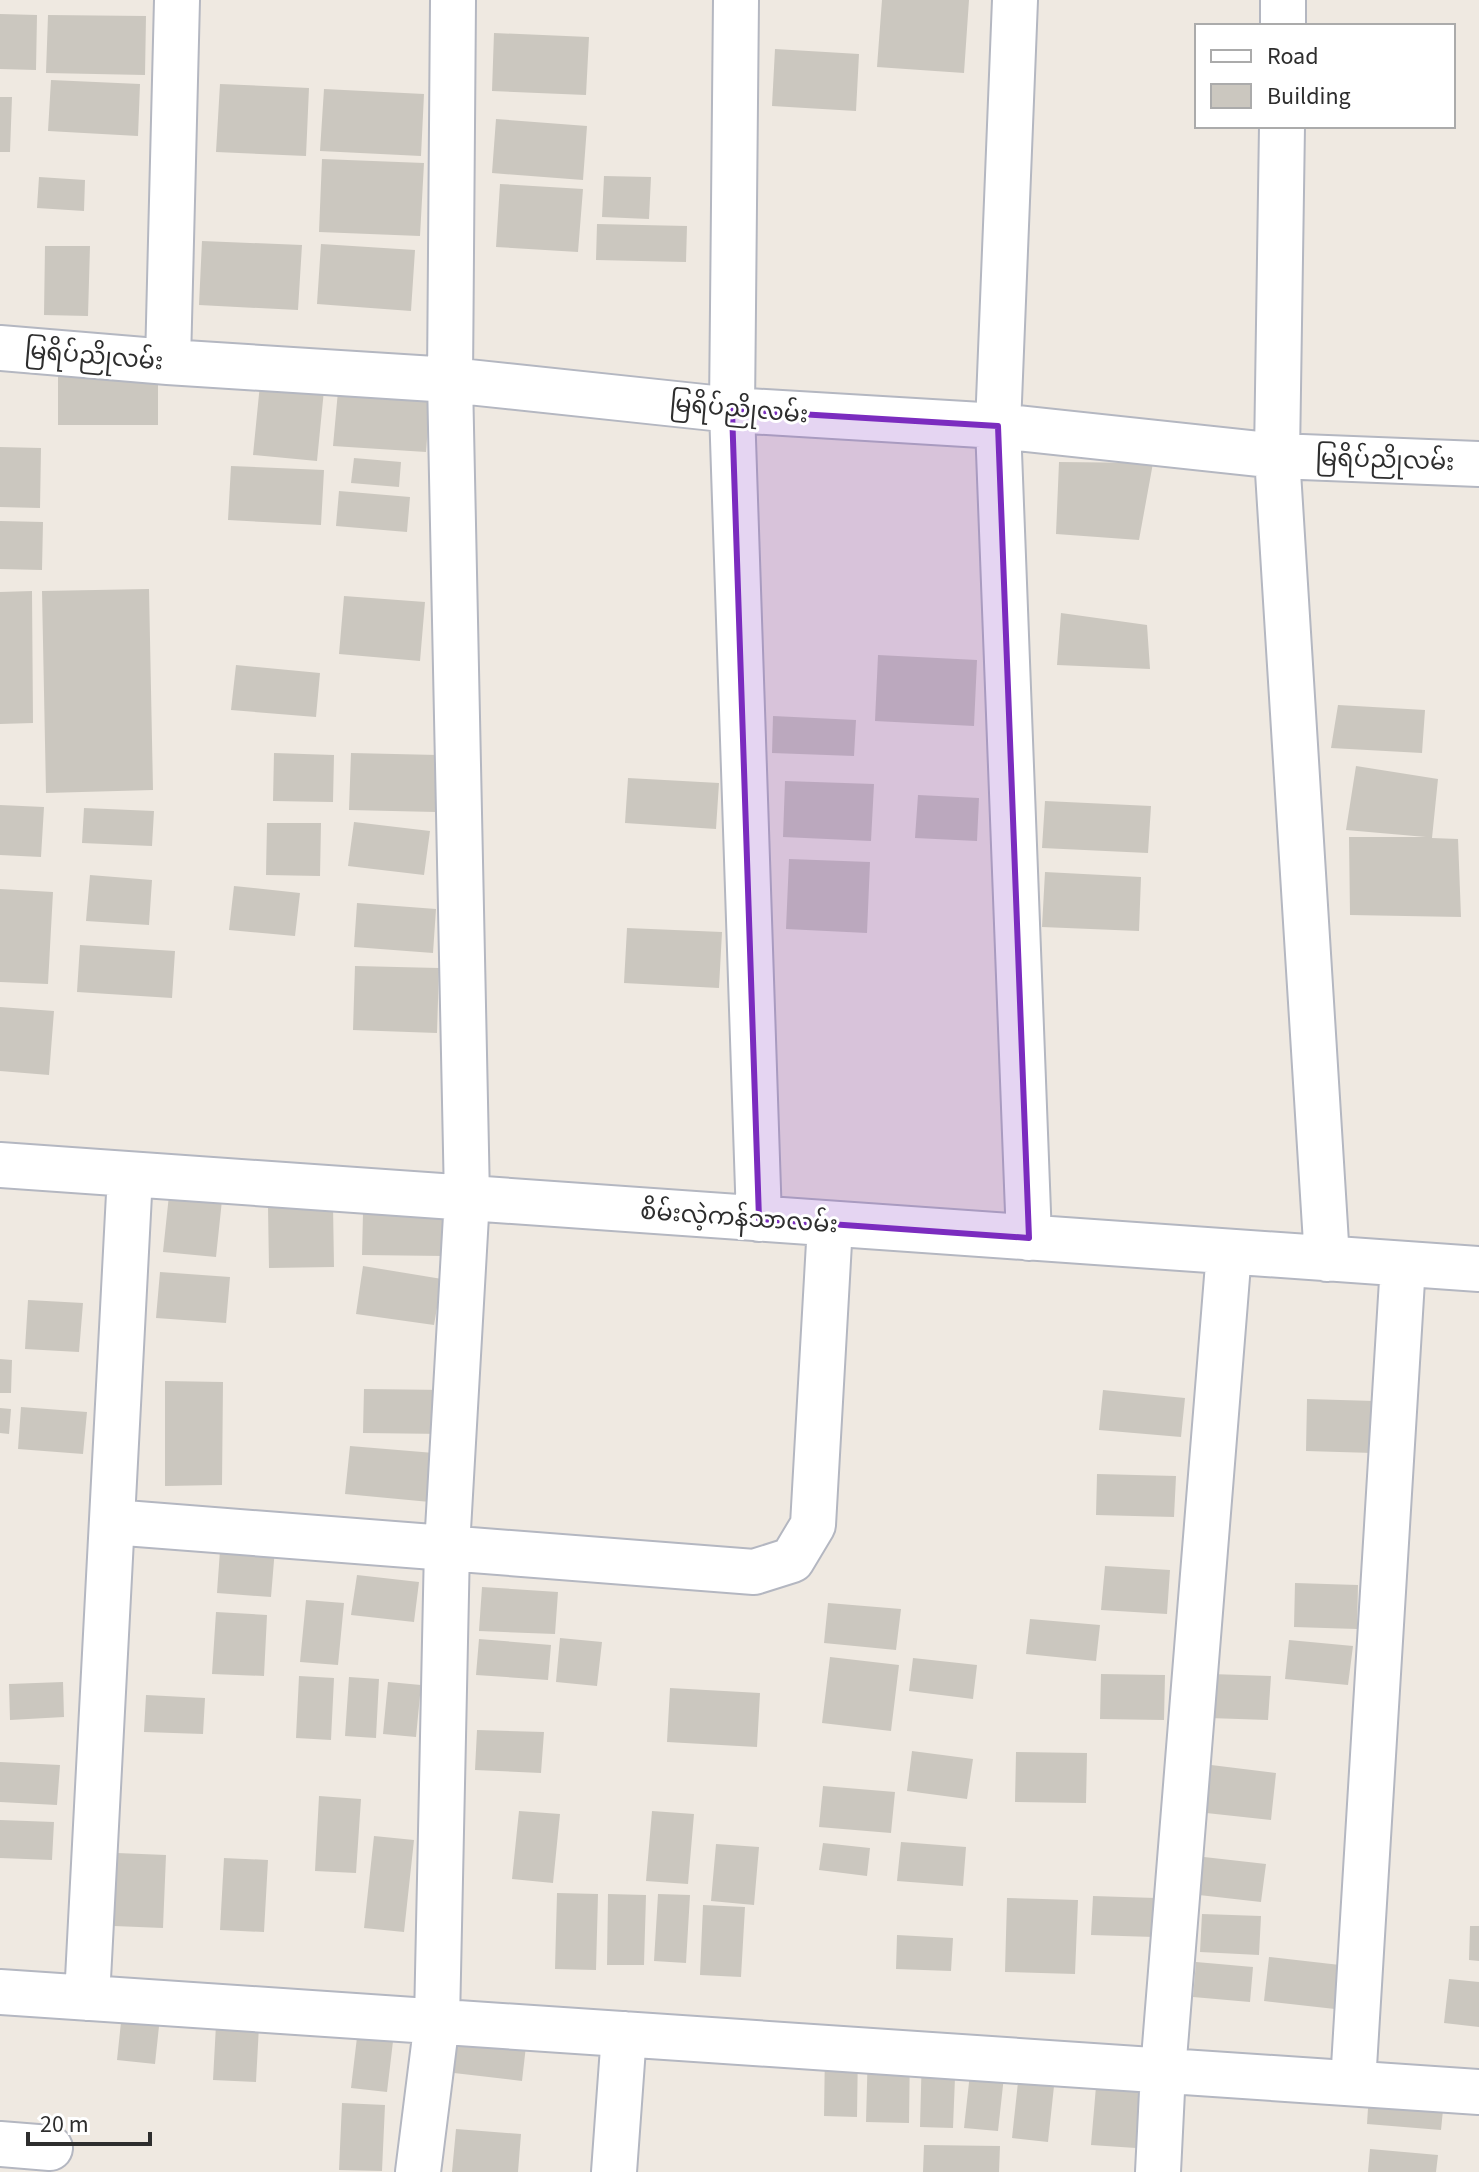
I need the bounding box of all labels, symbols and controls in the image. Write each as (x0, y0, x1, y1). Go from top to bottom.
legend (1195, 24, 1455, 128)
text: Road (1267, 39, 1319, 74)
text: Building (1267, 79, 1351, 114)
street label: မြရိပ်ညိုလမ်း (23, 333, 165, 380)
street label: မြရိပ်ညိုလမ်း (668, 386, 810, 433)
street label: မြရိပ်ညိုလမ်း (1315, 440, 1455, 481)
street label: စိမ်းလဲ့ကန်သာလမ်း (639, 1194, 839, 1243)
scale bar (28, 2096, 150, 2146)
text: 20 m (40, 2107, 89, 2142)

